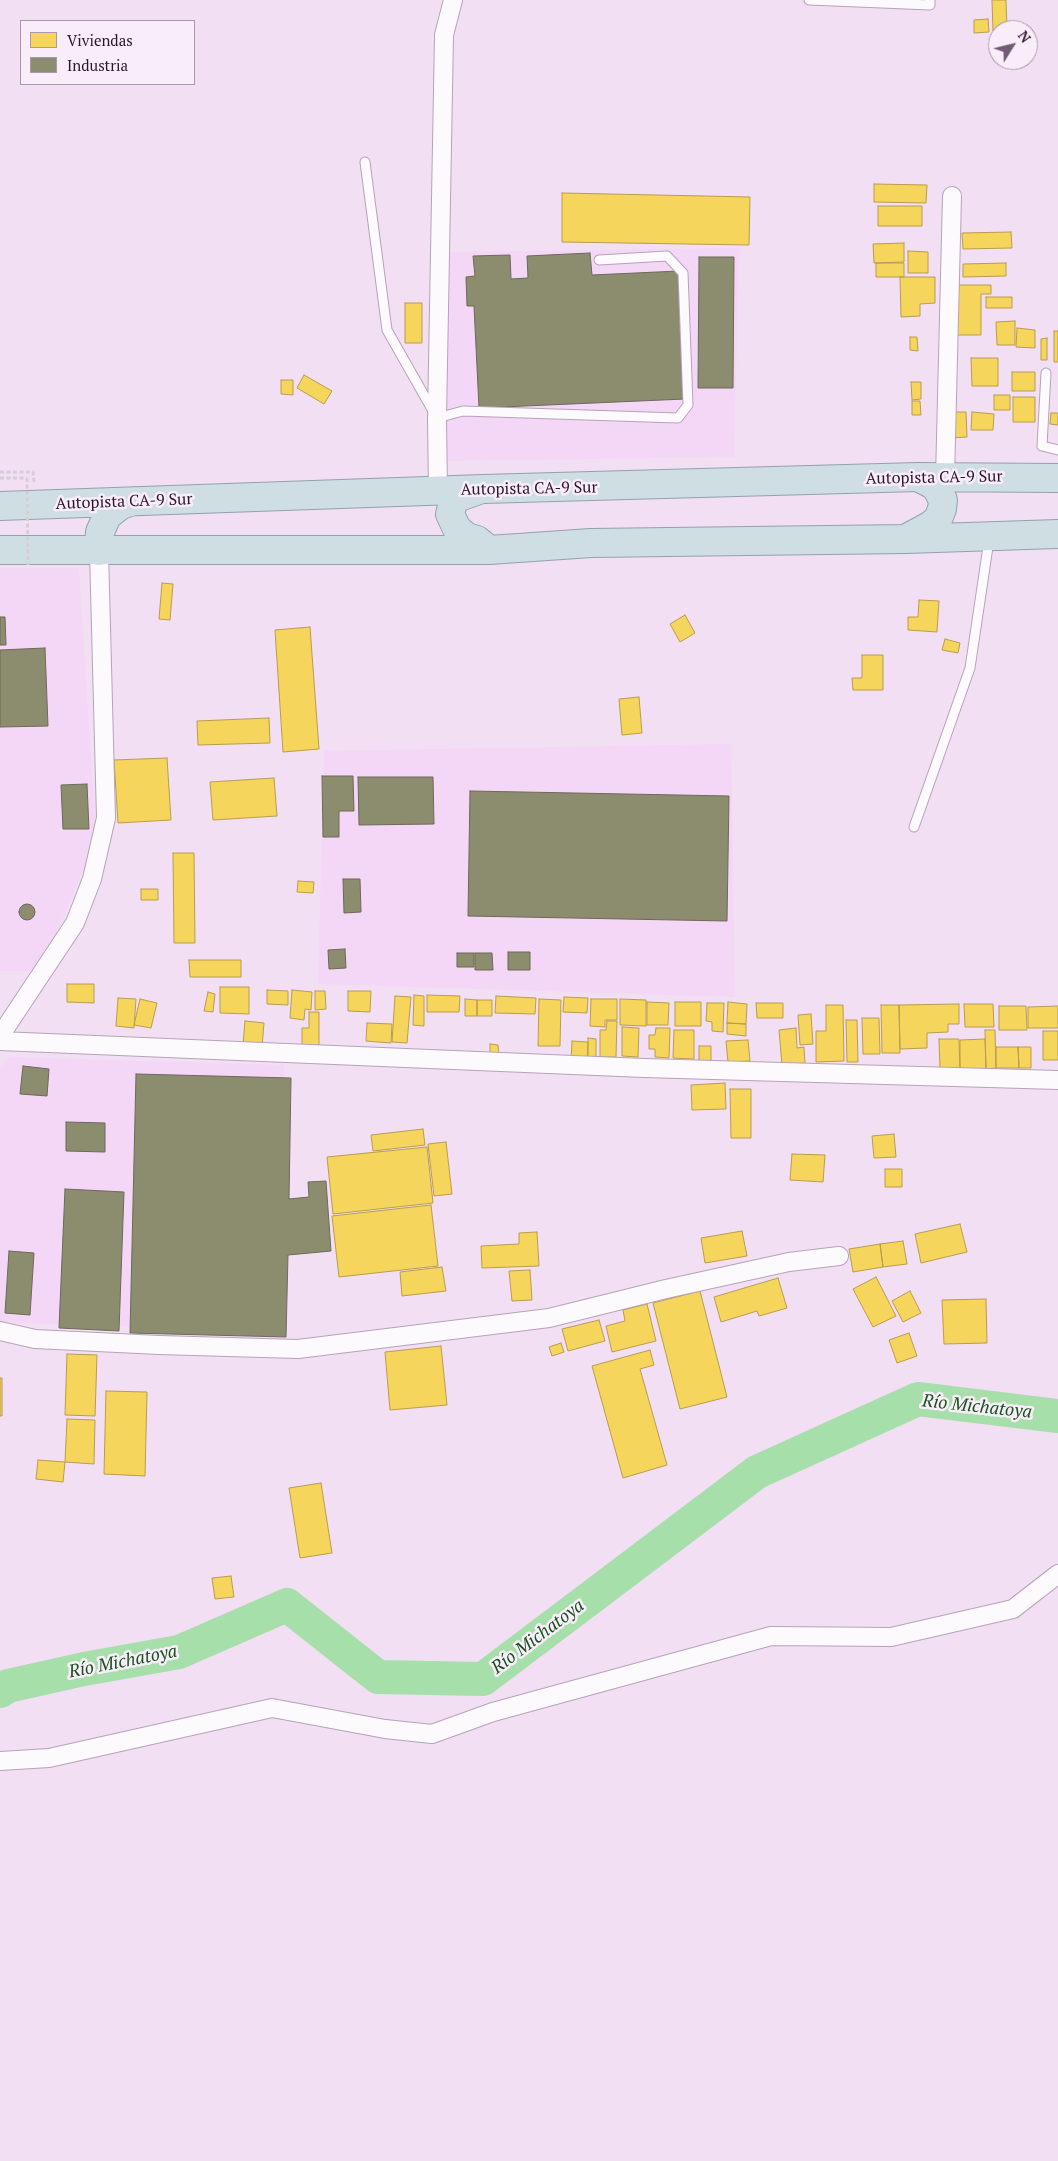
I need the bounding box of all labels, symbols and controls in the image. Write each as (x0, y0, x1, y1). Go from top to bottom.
legend (20, 20, 195, 85)
north arrow (988, 20, 1038, 70)
text: N (1014, 27, 1036, 46)
text: Viviendas (67, 30, 133, 50)
text: Industria (67, 55, 128, 75)
street label: Autopista CA-9 Sur (865, 467, 1003, 489)
street label: Autopista CA-9 Sur (460, 478, 598, 500)
street label: Autopista CA-9 Sur (55, 490, 193, 514)
water label: Río Michatoya (921, 1391, 1033, 1423)
water label: Río Michatoya (488, 1595, 588, 1679)
water label: Río Michatoya (67, 1641, 179, 1683)

